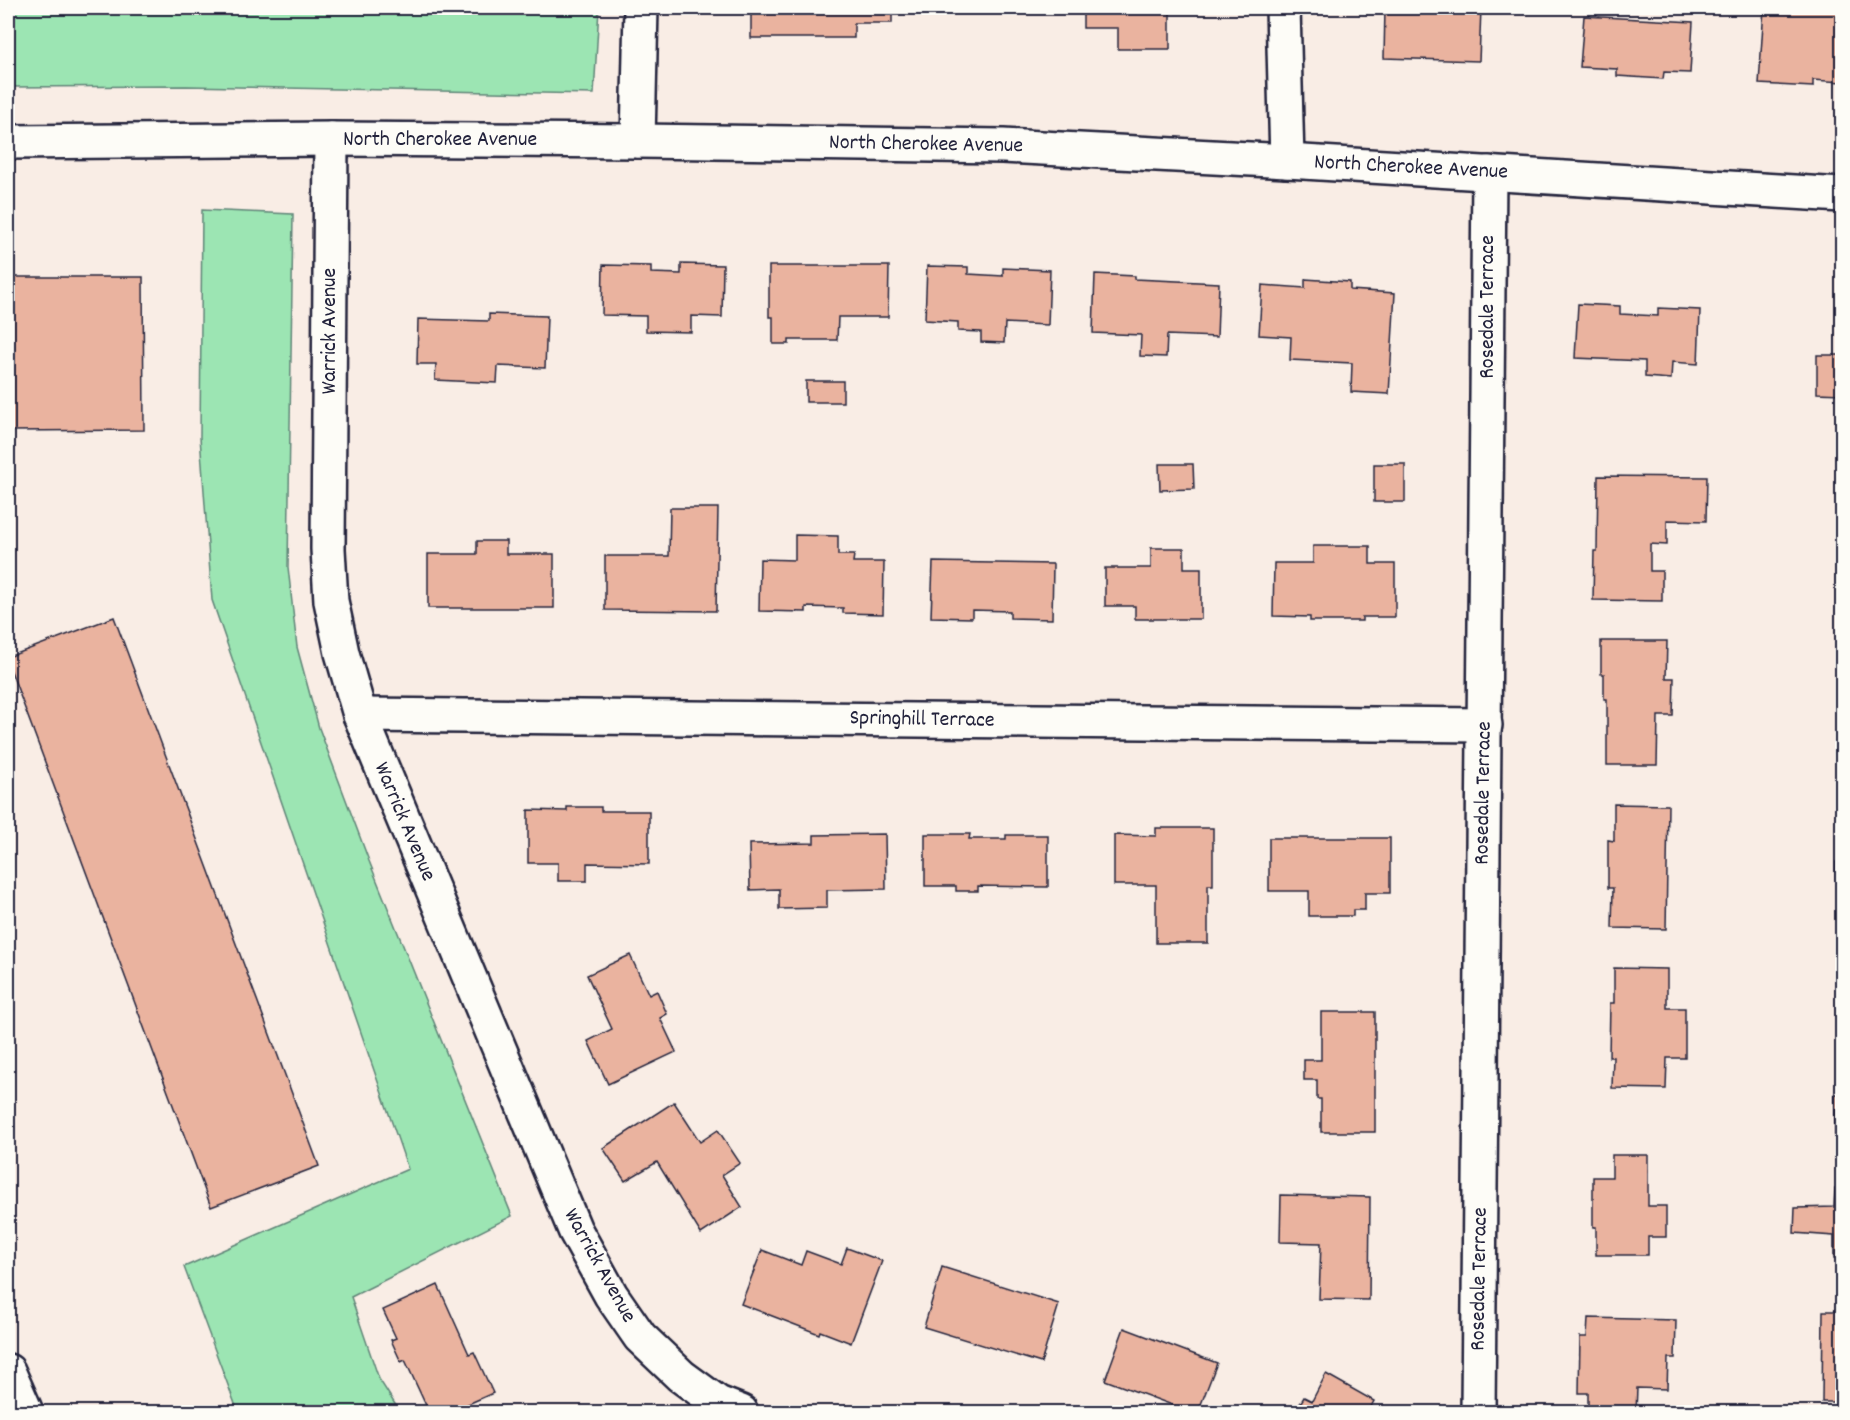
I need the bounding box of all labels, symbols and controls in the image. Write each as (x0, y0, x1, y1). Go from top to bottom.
street label: North Cherokee Avenue (343, 125, 537, 156)
street label: North Cherokee Avenue (829, 128, 1023, 162)
street label: North Cherokee Avenue (1313, 147, 1509, 189)
street label: Rosedale Terrace (1473, 235, 1504, 379)
street label: Warrick Avenue (315, 268, 346, 394)
street label: Springhill Terrace (849, 703, 995, 737)
street label: Rosedale Terrace (1467, 721, 1501, 865)
street label: Warrick Avenue (365, 758, 443, 886)
street label: Warrick Avenue (555, 1203, 643, 1329)
street label: Rosedale Terrace (1463, 1207, 1497, 1351)

